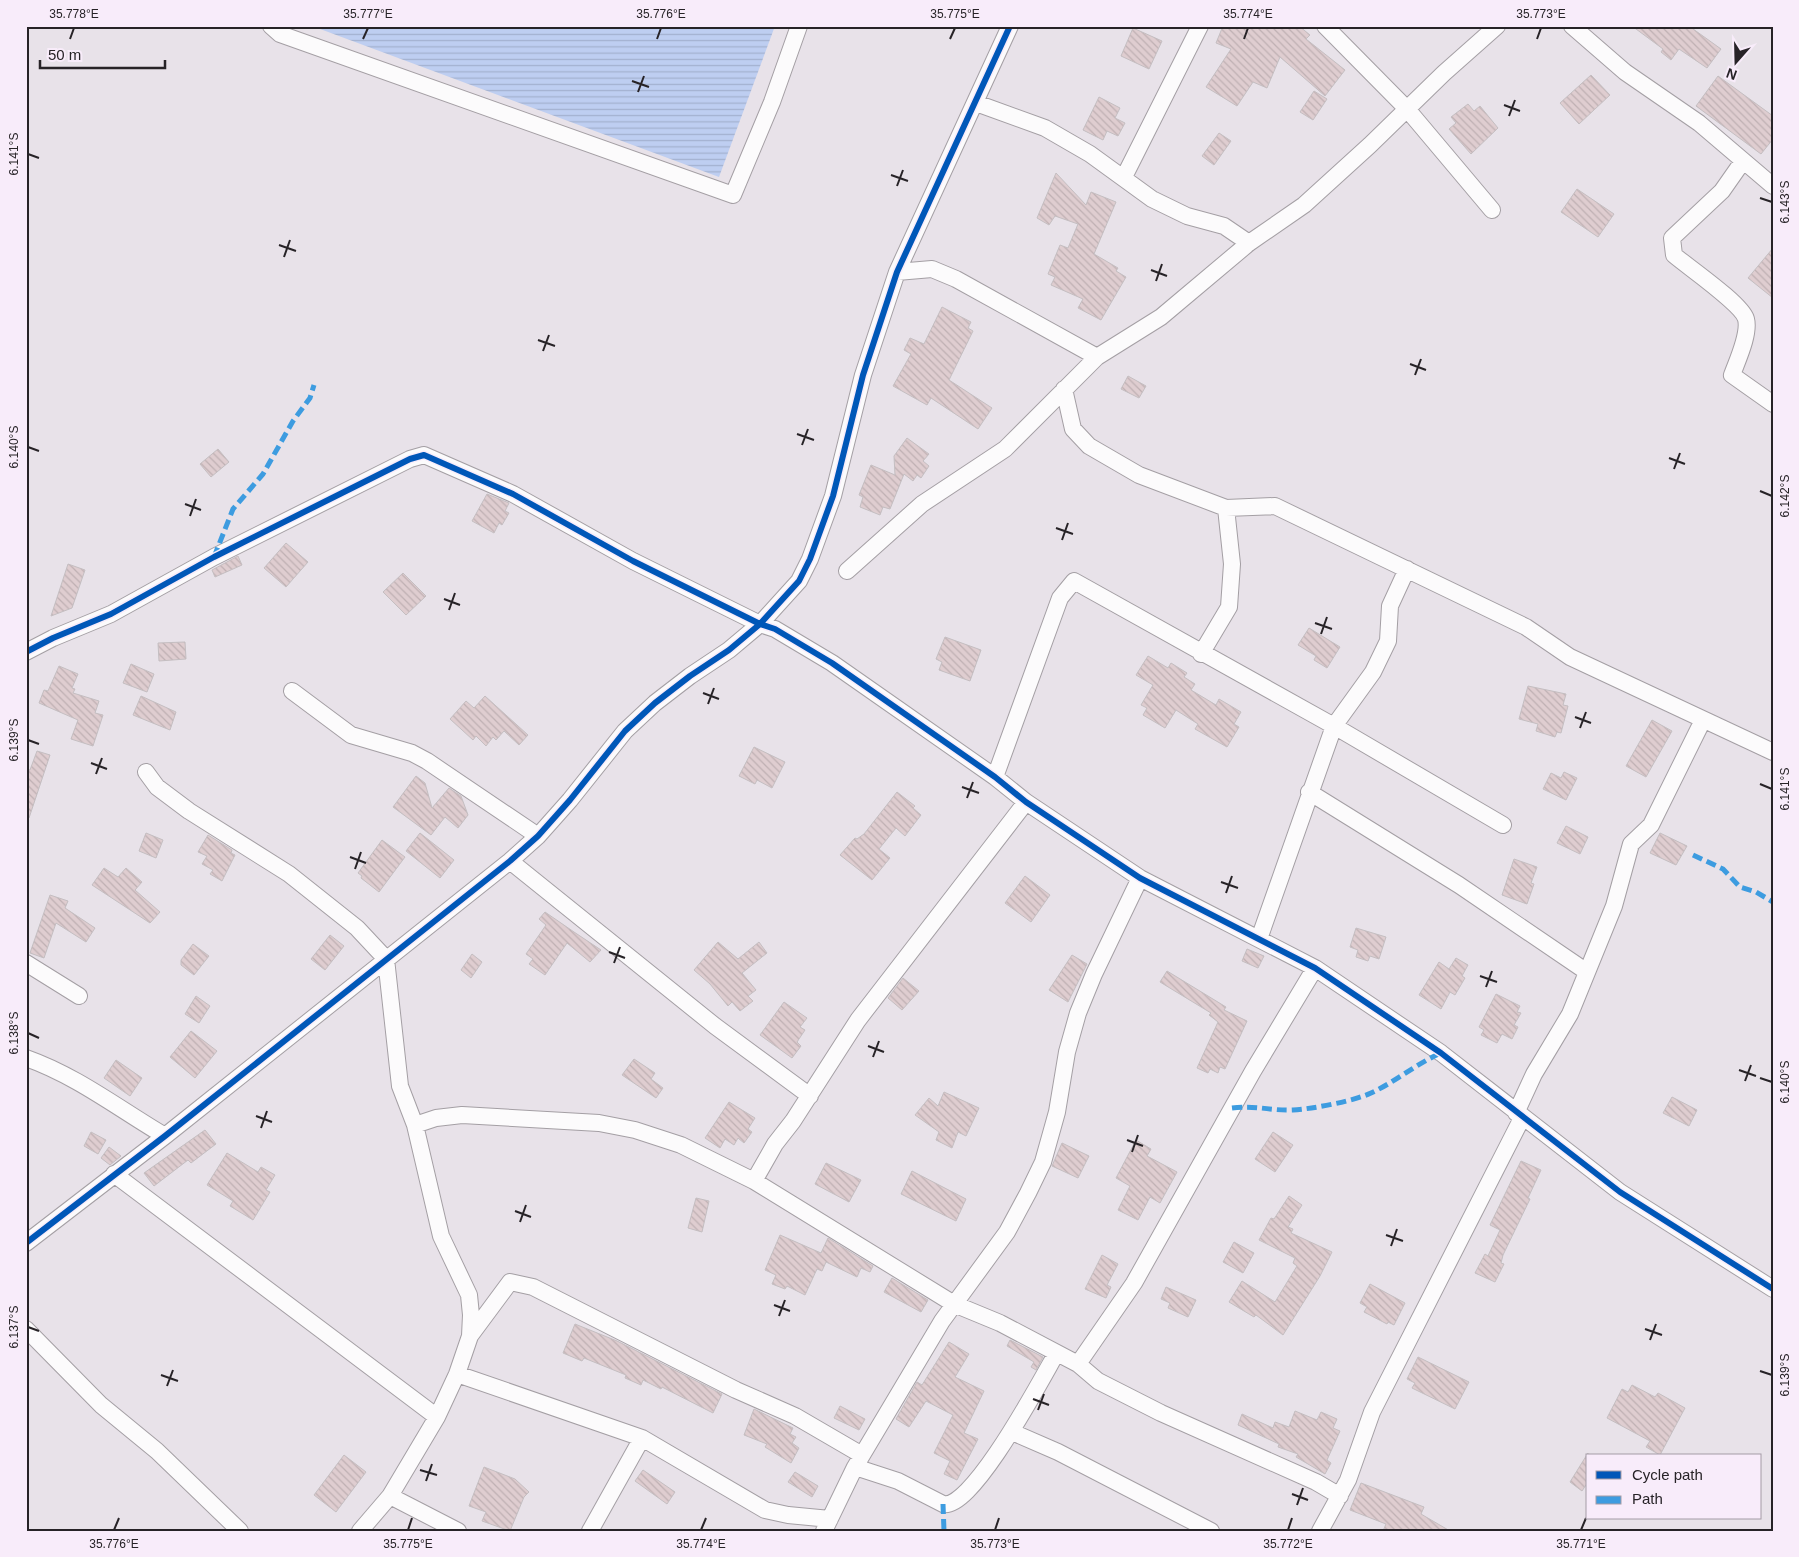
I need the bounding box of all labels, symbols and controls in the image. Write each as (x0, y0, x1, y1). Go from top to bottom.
text: 35.778°E (49, 7, 99, 21)
text: 35.777°E (343, 7, 393, 21)
text: 35.776°E (636, 7, 686, 21)
text: 35.775°E (930, 7, 980, 21)
text: 35.774°E (1223, 7, 1273, 21)
text: 35.773°E (1516, 7, 1566, 21)
scale bar (40, 38, 165, 70)
north arrow (1712, 38, 1762, 88)
text: 50 m (48, 46, 81, 63)
text: N (1724, 65, 1739, 83)
text: 6.141°S (7, 133, 21, 175)
text: 6.143°S (1778, 181, 1792, 223)
text: 6.140°S (7, 426, 21, 468)
text: 6.142°S (1778, 475, 1792, 517)
text: 6.139°S (7, 719, 21, 761)
text: 6.141°S (1778, 768, 1792, 810)
text: 6.138°S (7, 1012, 21, 1054)
text: 6.140°S (1778, 1061, 1792, 1103)
text: 6.137°S (7, 1306, 21, 1348)
text: 6.139°S (1778, 1354, 1792, 1396)
legend (1586, 1454, 1762, 1520)
text: Cycle path (1632, 1466, 1703, 1483)
text: Path (1632, 1490, 1663, 1507)
text: 35.776°E (89, 1537, 139, 1551)
text: 35.775°E (383, 1537, 433, 1551)
text: 35.774°E (676, 1537, 726, 1551)
text: 35.773°E (970, 1537, 1020, 1551)
text: 35.772°E (1263, 1537, 1313, 1551)
text: 35.771°E (1556, 1537, 1606, 1551)

